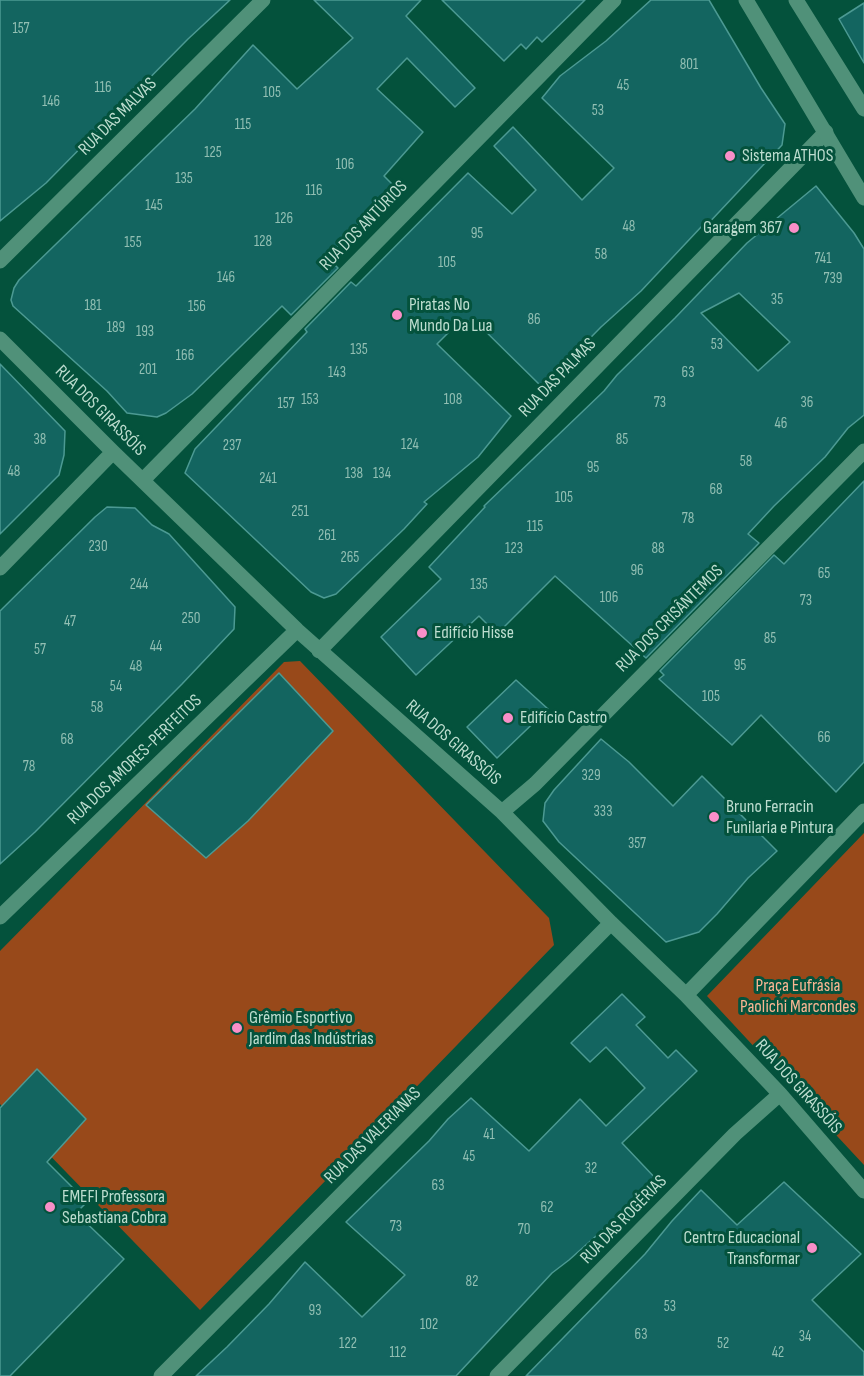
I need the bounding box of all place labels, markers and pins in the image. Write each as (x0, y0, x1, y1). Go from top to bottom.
place label: Sistema ATHOS (742, 145, 833, 167)
marker: Sistema ATHOS (723, 149, 737, 163)
place label: Garagem 367 (703, 217, 782, 239)
marker: Garagem 367 (787, 221, 801, 235)
place label: Piratas No Mundo Da Lua (409, 294, 492, 336)
marker: Piratas No Mundo Da Lua (390, 308, 404, 322)
place label: Edifício Hisse (434, 622, 514, 644)
marker: Edifício Hisse (415, 626, 429, 640)
place label: Edifício Castro (520, 707, 607, 729)
marker: Edifício Castro (501, 711, 515, 725)
place label: Bruno Ferracin Funilaria e Pintura (726, 796, 834, 838)
marker: Bruno Ferracin Funilaria e Pintura (707, 810, 721, 824)
place label: Grêmio Esportivo Jardim das Indústrias (249, 1007, 374, 1050)
marker: Grêmio Esportivo Jardim das Indústrias (230, 1021, 244, 1035)
place label: EMEFI Professora Sebastiana Cobra (62, 1186, 166, 1228)
marker: EMEFI Professora Sebastiana Cobra (43, 1200, 57, 1214)
place label: Centro Educacional Transformar (683, 1227, 800, 1270)
marker: Centro Educacional Transformar (805, 1241, 819, 1255)

